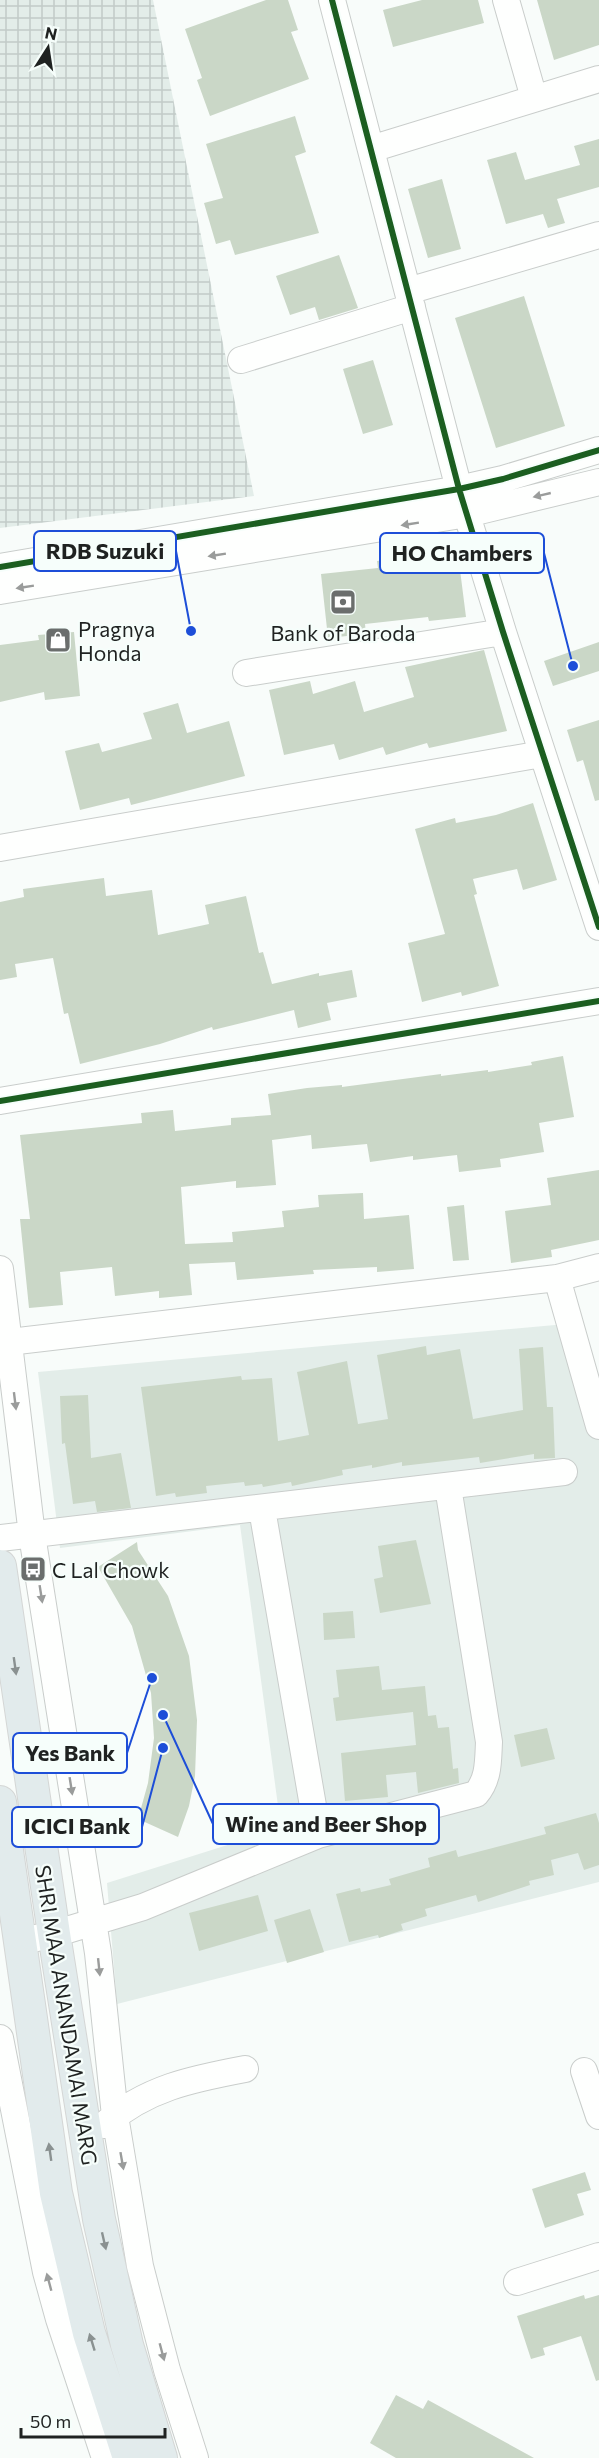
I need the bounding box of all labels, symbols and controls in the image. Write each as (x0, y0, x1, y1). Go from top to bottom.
north arrow (18, 18, 78, 78)
text: N (43, 22, 59, 43)
one-way arrow (533, 491, 551, 501)
one-way arrow (400, 519, 419, 528)
callout: RDB Suzuki (34, 531, 176, 571)
callout: HO Chambers (380, 533, 544, 573)
text: RDB Suzuki (46, 537, 164, 564)
text: HO Chambers (392, 539, 532, 566)
one-way arrow (208, 551, 227, 560)
one-way arrow (15, 583, 34, 592)
bank icon: Bank of Baroda (328, 587, 358, 617)
place label: Pragnya Honda (78, 616, 155, 665)
place label: Bank of Baroda (271, 620, 415, 645)
shop icon: Pragnya Honda (43, 625, 73, 655)
one-way arrow (10, 1391, 20, 1410)
bus stop icon: C Lal Chowk (18, 1554, 48, 1584)
place label: C Lal Chowk (52, 1557, 170, 1582)
one-way arrow (37, 1584, 46, 1603)
one-way arrow (10, 1656, 19, 1675)
callout: Yes Bank (13, 1733, 127, 1773)
text: Yes Bank (25, 1739, 116, 1766)
one-way arrow (67, 1777, 76, 1796)
callout: Wine and Beer Shop (213, 1804, 439, 1844)
callout: ICICI Bank (12, 1807, 142, 1847)
text: Wine and Beer Shop (225, 1810, 427, 1837)
text: ICICI Bank (24, 1812, 131, 1839)
street label: SHRI MAA ANANDAMAI MARG (31, 1863, 103, 2167)
one-way arrow (94, 1958, 104, 1977)
one-way arrow (46, 2142, 55, 2161)
one-way arrow (118, 2152, 127, 2171)
one-way arrow (99, 2231, 109, 2250)
one-way arrow (44, 2273, 53, 2291)
one-way arrow (87, 2333, 96, 2351)
one-way arrow (158, 2342, 168, 2361)
scale bar (21, 2401, 165, 2439)
text: 50 m (30, 2410, 71, 2432)

